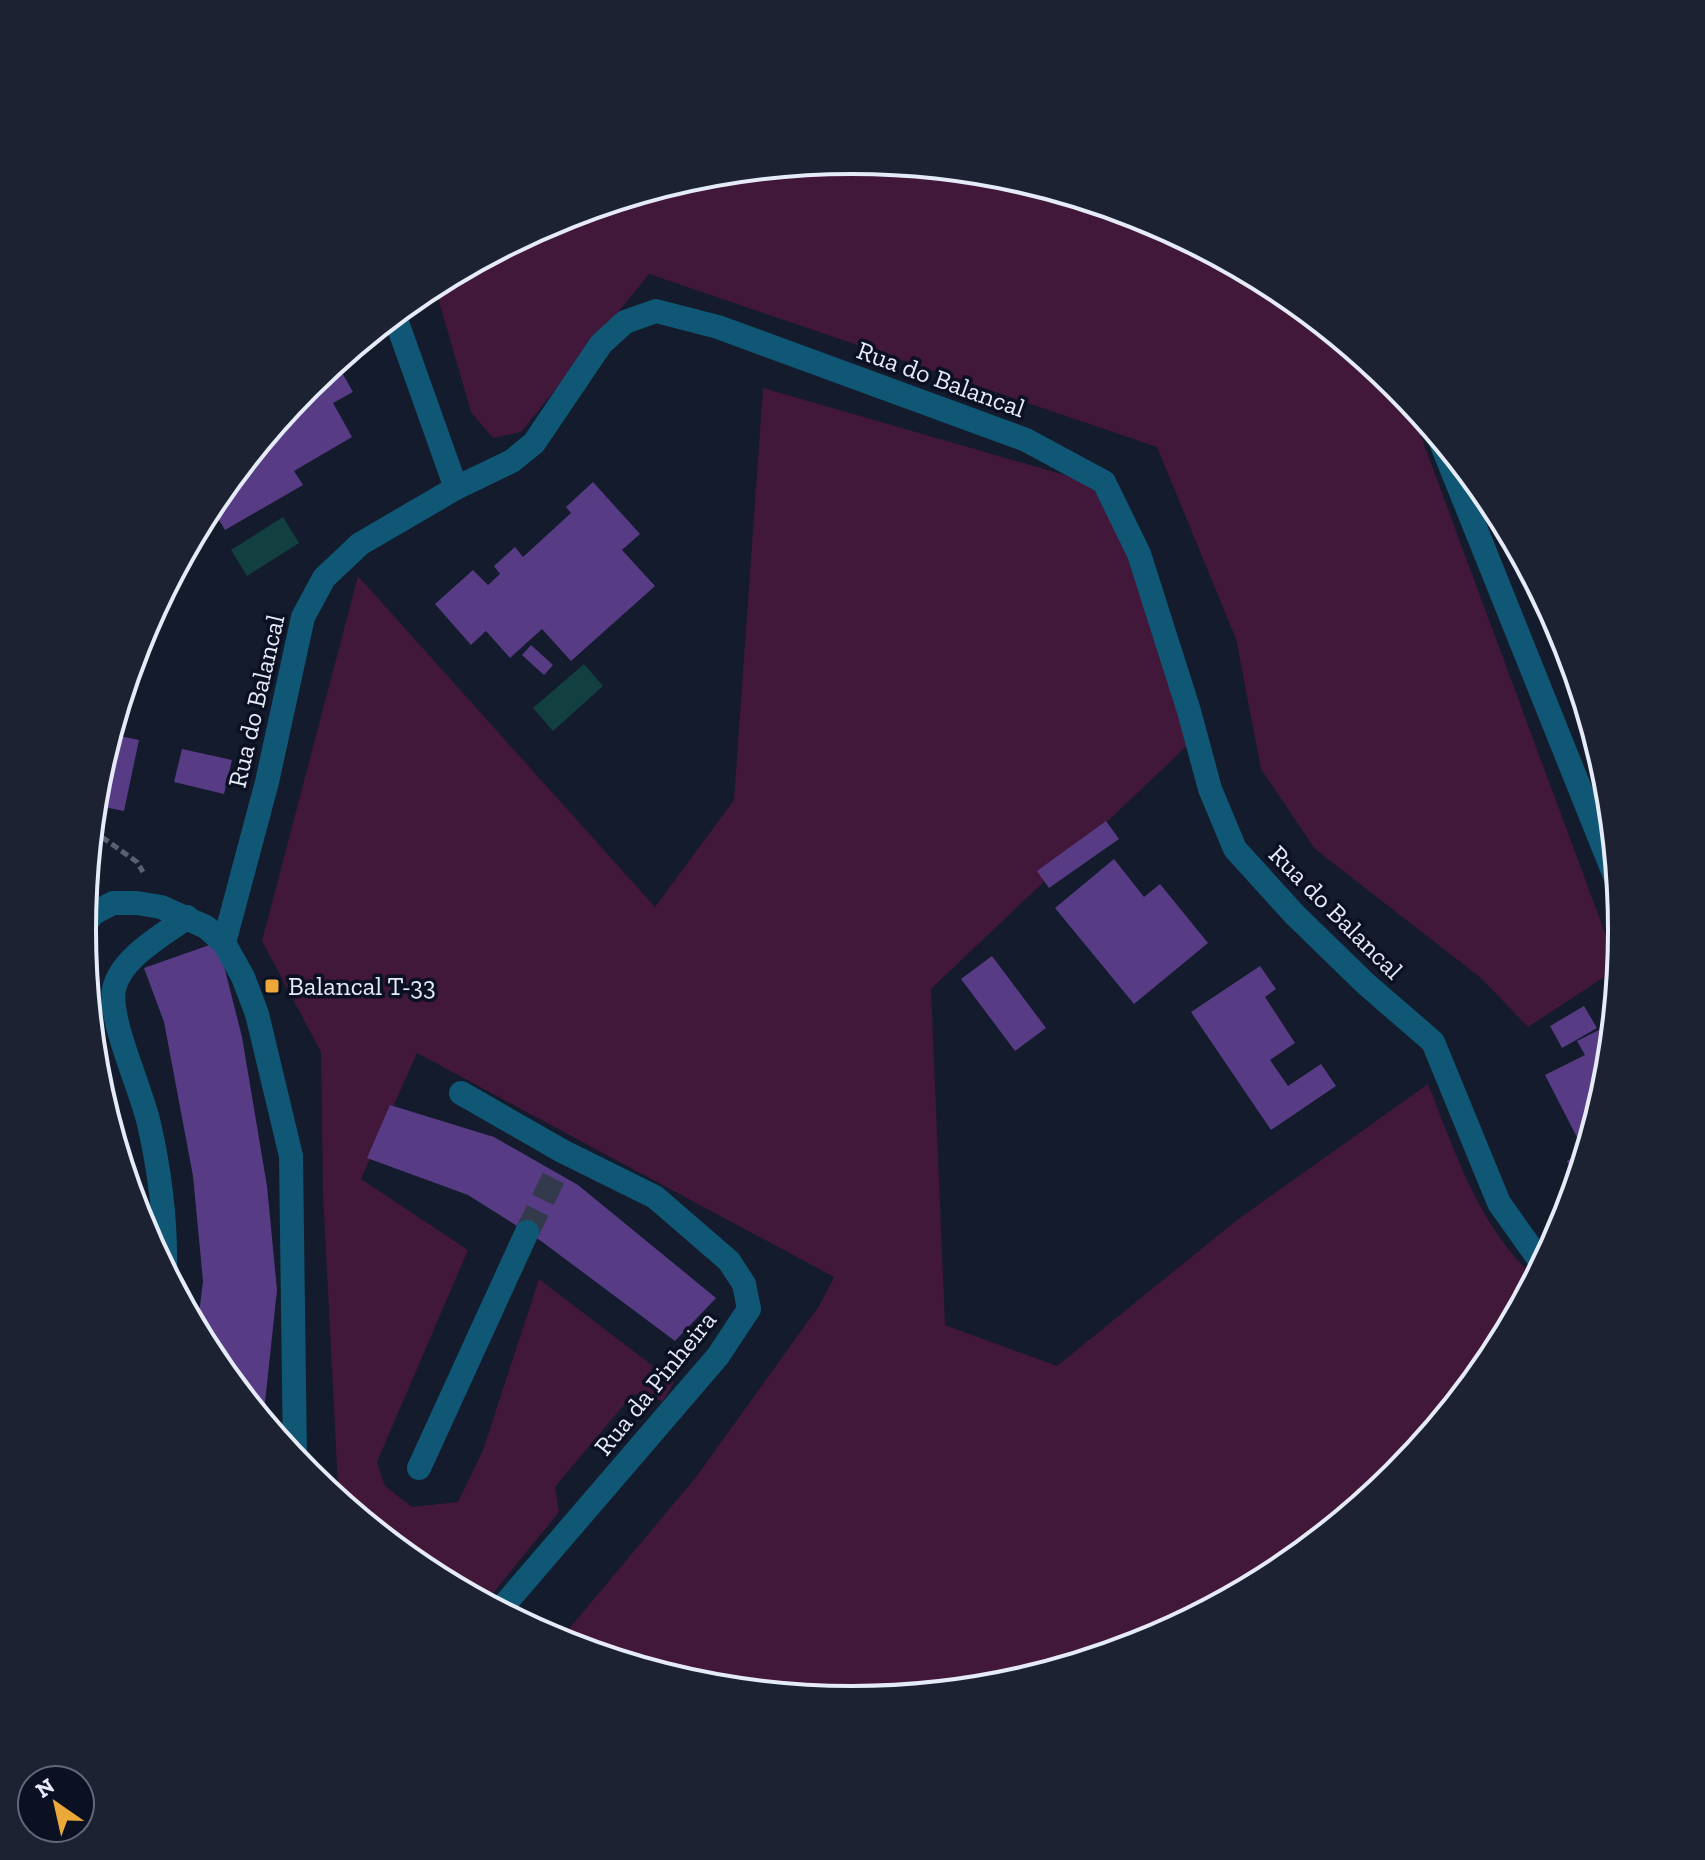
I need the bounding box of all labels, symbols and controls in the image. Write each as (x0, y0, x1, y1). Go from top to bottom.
street label: Rua do Balancal (852, 334, 1030, 424)
street label: Rua do Balancal (221, 611, 291, 791)
street label: Rua do Balancal (1262, 838, 1410, 986)
place label: Balancal T-33 (288, 970, 436, 1002)
marker: Balancal T-33 (263, 977, 281, 995)
street label: Rua da Pinheira (587, 1304, 723, 1462)
north arrow (16, 1764, 96, 1844)
text: N (31, 1772, 60, 1804)

